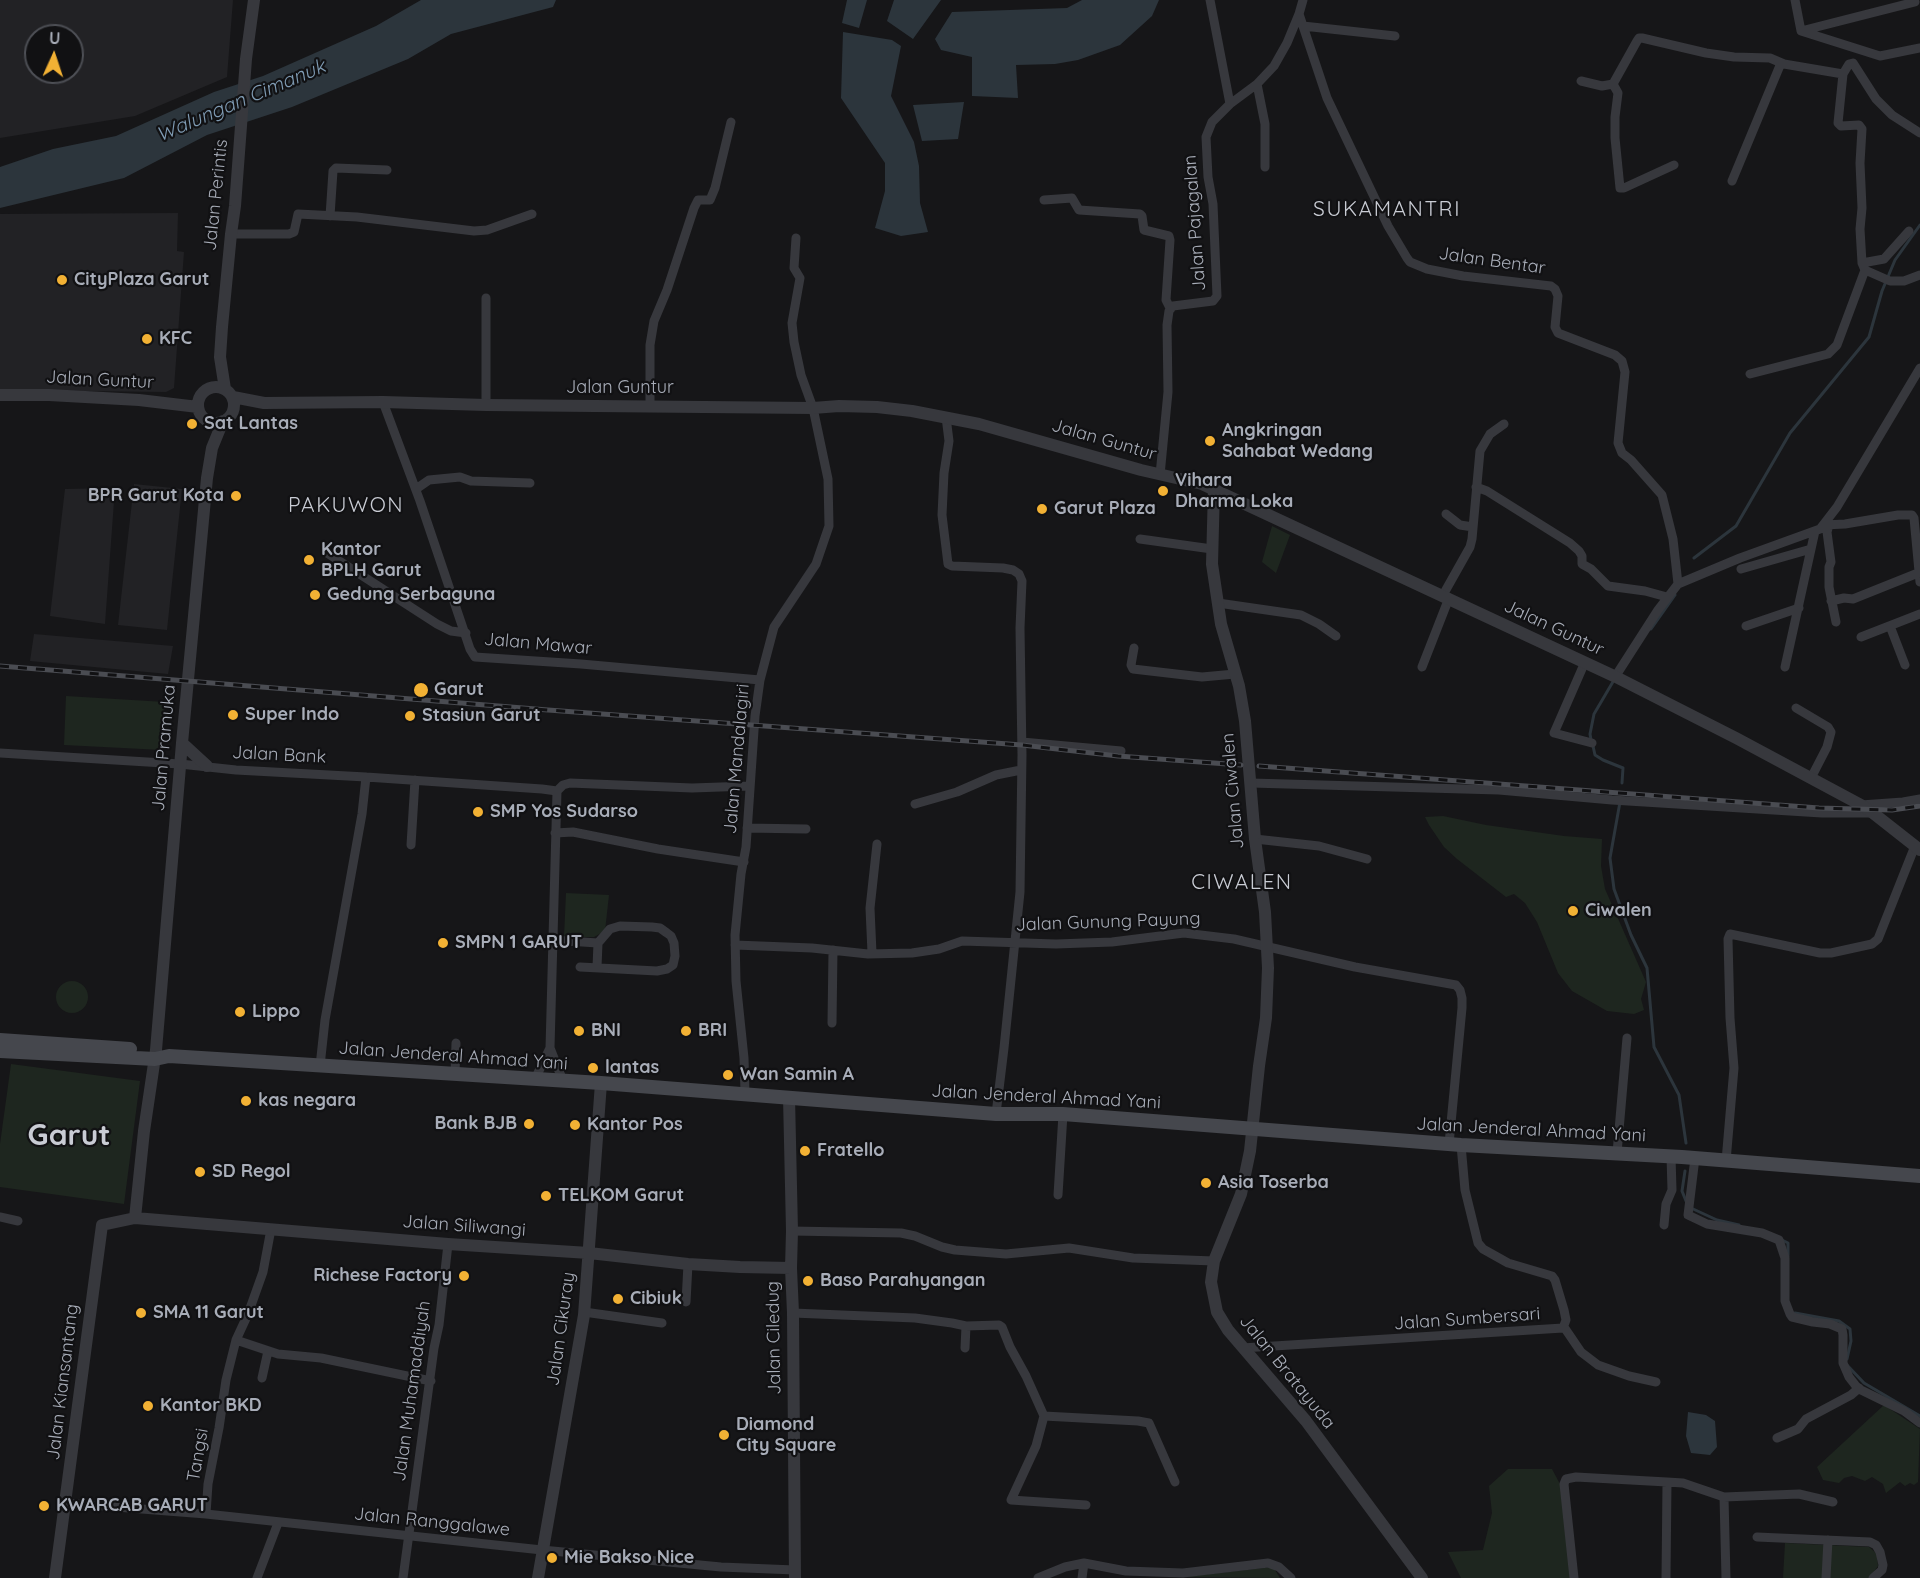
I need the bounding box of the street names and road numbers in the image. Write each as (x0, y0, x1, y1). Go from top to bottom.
street label: Jalan Perintis (199, 138, 233, 252)
street label: Jalan Pajagalan (1179, 154, 1211, 292)
street label: Jalan Bentar (1437, 243, 1547, 279)
street label: Jalan Guntur (46, 366, 154, 394)
street label: Jalan Guntur (566, 377, 674, 399)
street label: Jalan Guntur (1049, 415, 1159, 465)
street label: Jalan Guntur (1500, 595, 1608, 661)
street label: Jalan Mawar (483, 629, 593, 659)
street label: Jalan Mandalagiri (720, 683, 754, 835)
street label: Jalan Pramuka (148, 684, 180, 812)
street label: Jalan Ciwalen (1217, 732, 1249, 850)
street label: Jalan Bank (231, 742, 327, 768)
street label: Jalan Gunung Payung (1015, 908, 1201, 936)
street label: Jalan Jenderal Ahmad Yani (338, 1037, 568, 1075)
street label: Jalan Jenderal Ahmad Yani (931, 1080, 1161, 1114)
street label: Jalan Jenderal Ahmad Yani (1416, 1113, 1646, 1147)
street label: Jalan Siliwangi (402, 1211, 526, 1241)
street label: Jalan Cikuray (542, 1271, 580, 1387)
street label: Jalan Ciledug (762, 1281, 786, 1395)
street label: Jalan Muhamaddiyah (389, 1299, 435, 1483)
street label: Jalan Kiansantang (43, 1303, 83, 1461)
street label: Jalan Sumbersari (1393, 1303, 1541, 1335)
street label: Jalan Bratayuda (1234, 1311, 1340, 1433)
street label: Tangsi (183, 1427, 213, 1483)
street label: Jalan Ranggalawe (353, 1503, 511, 1541)

